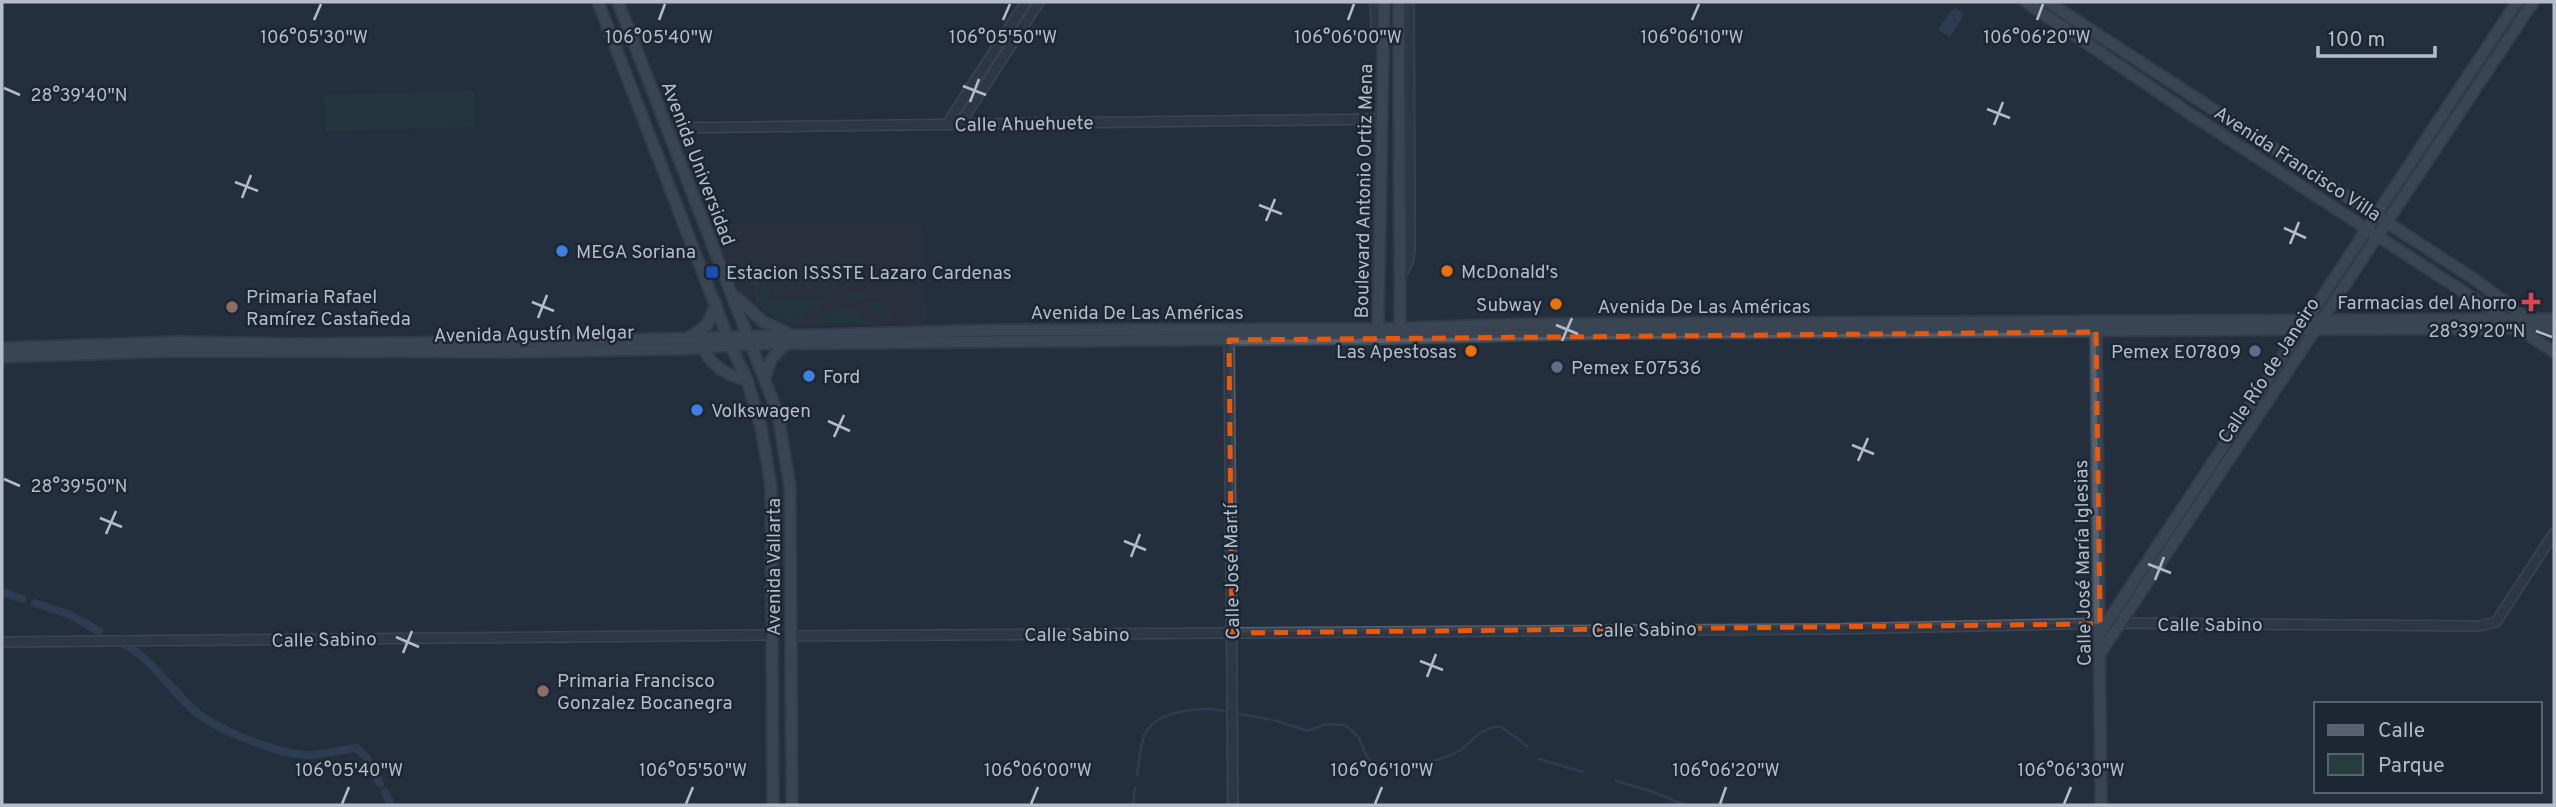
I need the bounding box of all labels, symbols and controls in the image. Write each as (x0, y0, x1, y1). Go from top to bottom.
scale bar (2318, 14, 2435, 58)
text: 106°05'30"W (260, 27, 368, 50)
text: 106°05'40"W (605, 27, 713, 50)
text: 106°05'50"W (949, 27, 1057, 50)
text: 106°06'00"W (1294, 27, 1402, 50)
text: 106°06'10"W (1640, 27, 1744, 50)
text: 106°06'20"W (1983, 27, 2091, 50)
text: 100 m (2328, 27, 2385, 54)
street label: Boulevard Antonio Ortiz Mena (1351, 63, 1379, 319)
street label: Avenida Universidad (655, 78, 739, 249)
text: 28°39'40"N (30, 85, 128, 108)
street label: Avenida Francisco Villa (2209, 102, 2385, 228)
street label: Calle Ahuehuete (954, 112, 1094, 138)
place label: MEGA Soriana (576, 241, 696, 265)
marker: MEGA Soriana (554, 243, 570, 259)
place label: McDonald's (1461, 261, 1559, 285)
place label: Estacion ISSSTE Lazaro Cardenas (726, 262, 1012, 286)
marker: McDonald's (1439, 263, 1455, 279)
marker: Estacion ISSSTE Lazaro Cardenas (704, 264, 720, 280)
place label: Primaria Rafael Ramírez Castañeda (246, 286, 411, 332)
place label: Farmacias del Ahorro (2337, 292, 2517, 316)
place label: Subway (1476, 294, 1542, 318)
street label: Calle Río de Janeiro (2214, 294, 2326, 448)
marker: Farmacias del Ahorro (2523, 294, 2539, 310)
marker: Subway (1548, 296, 1564, 312)
street label: Avenida De Las Américas (1597, 296, 1811, 320)
marker: Primaria Rafael Ramírez Castañeda (224, 299, 240, 315)
street label: Avenida De Las Américas (1030, 302, 1244, 326)
street label: Avenida Agustín Melgar (433, 321, 635, 349)
text: 28°39'20"N (2428, 321, 2526, 344)
place label: Las Apestosas (1336, 341, 1457, 365)
place label: Pemex E07809 (2111, 341, 2241, 365)
marker: Las Apestosas (1463, 343, 1479, 359)
marker: Pemex E07809 (2247, 343, 2263, 359)
place label: Pemex E07536 (1571, 357, 1701, 381)
marker: Pemex E07536 (1549, 359, 1565, 375)
place label: Ford (823, 366, 860, 390)
marker: Ford (801, 368, 817, 384)
place label: Volkswagen (711, 400, 811, 424)
marker: Volkswagen (689, 402, 705, 418)
street label: Calle José María Iglesias (2070, 460, 2098, 666)
text: 28°39'50"N (30, 476, 128, 499)
street label: Avenida Vallarta (763, 498, 787, 636)
street label: Calle José Martí (1220, 502, 1246, 640)
street label: Calle Sabino (2157, 614, 2263, 638)
street label: Calle Sabino (1591, 618, 1697, 644)
street label: Calle Sabino (1024, 624, 1130, 648)
street label: Calle Sabino (271, 628, 377, 654)
place label: Primaria Francisco Gonzalez Bocanegra (557, 670, 732, 716)
marker: Primaria Francisco Gonzalez Bocanegra (535, 683, 551, 699)
legend (2314, 702, 2542, 793)
text: Calle (2378, 718, 2425, 745)
text: Parque (2378, 753, 2445, 780)
text: 106°05'40"W (295, 760, 403, 783)
text: 106°05'50"W (639, 760, 747, 783)
text: 106°06'00"W (984, 760, 1092, 783)
text: 106°06'10"W (1330, 760, 1434, 783)
text: 106°06'20"W (1672, 760, 1780, 783)
text: 106°06'30"W (2017, 760, 2125, 783)

